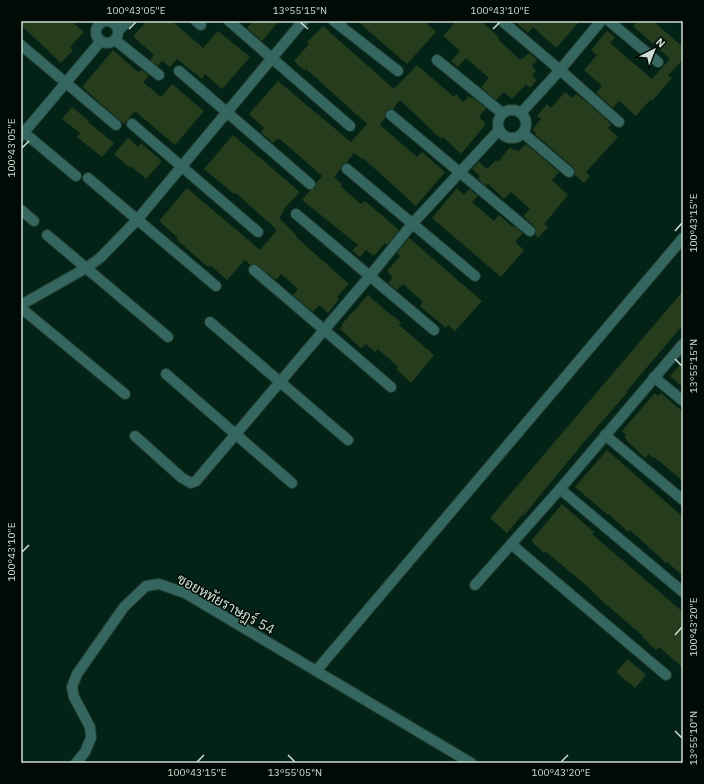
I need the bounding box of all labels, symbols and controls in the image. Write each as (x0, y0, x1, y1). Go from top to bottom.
text: 100°43'05"E (106, 4, 166, 17)
text: 13°55'15"N (273, 4, 327, 17)
text: 100°43'10"E (470, 4, 530, 17)
north arrow (634, 30, 674, 70)
text: N (653, 35, 668, 50)
text: 100°43'05"E (5, 118, 18, 178)
text: 100°43'15"E (687, 193, 700, 253)
text: 13°55'15"N (687, 339, 700, 393)
text: 100°43'10"E (5, 522, 18, 582)
street label: ซอยหทัยราษฎร์ 54 (174, 570, 278, 638)
text: 100°43'20"E (687, 597, 700, 657)
text: 13°55'10"N (687, 711, 700, 765)
text: 100°43'15"E (167, 766, 227, 779)
text: 13°55'05"N (268, 766, 322, 779)
text: 100°43'20"E (531, 766, 591, 779)

